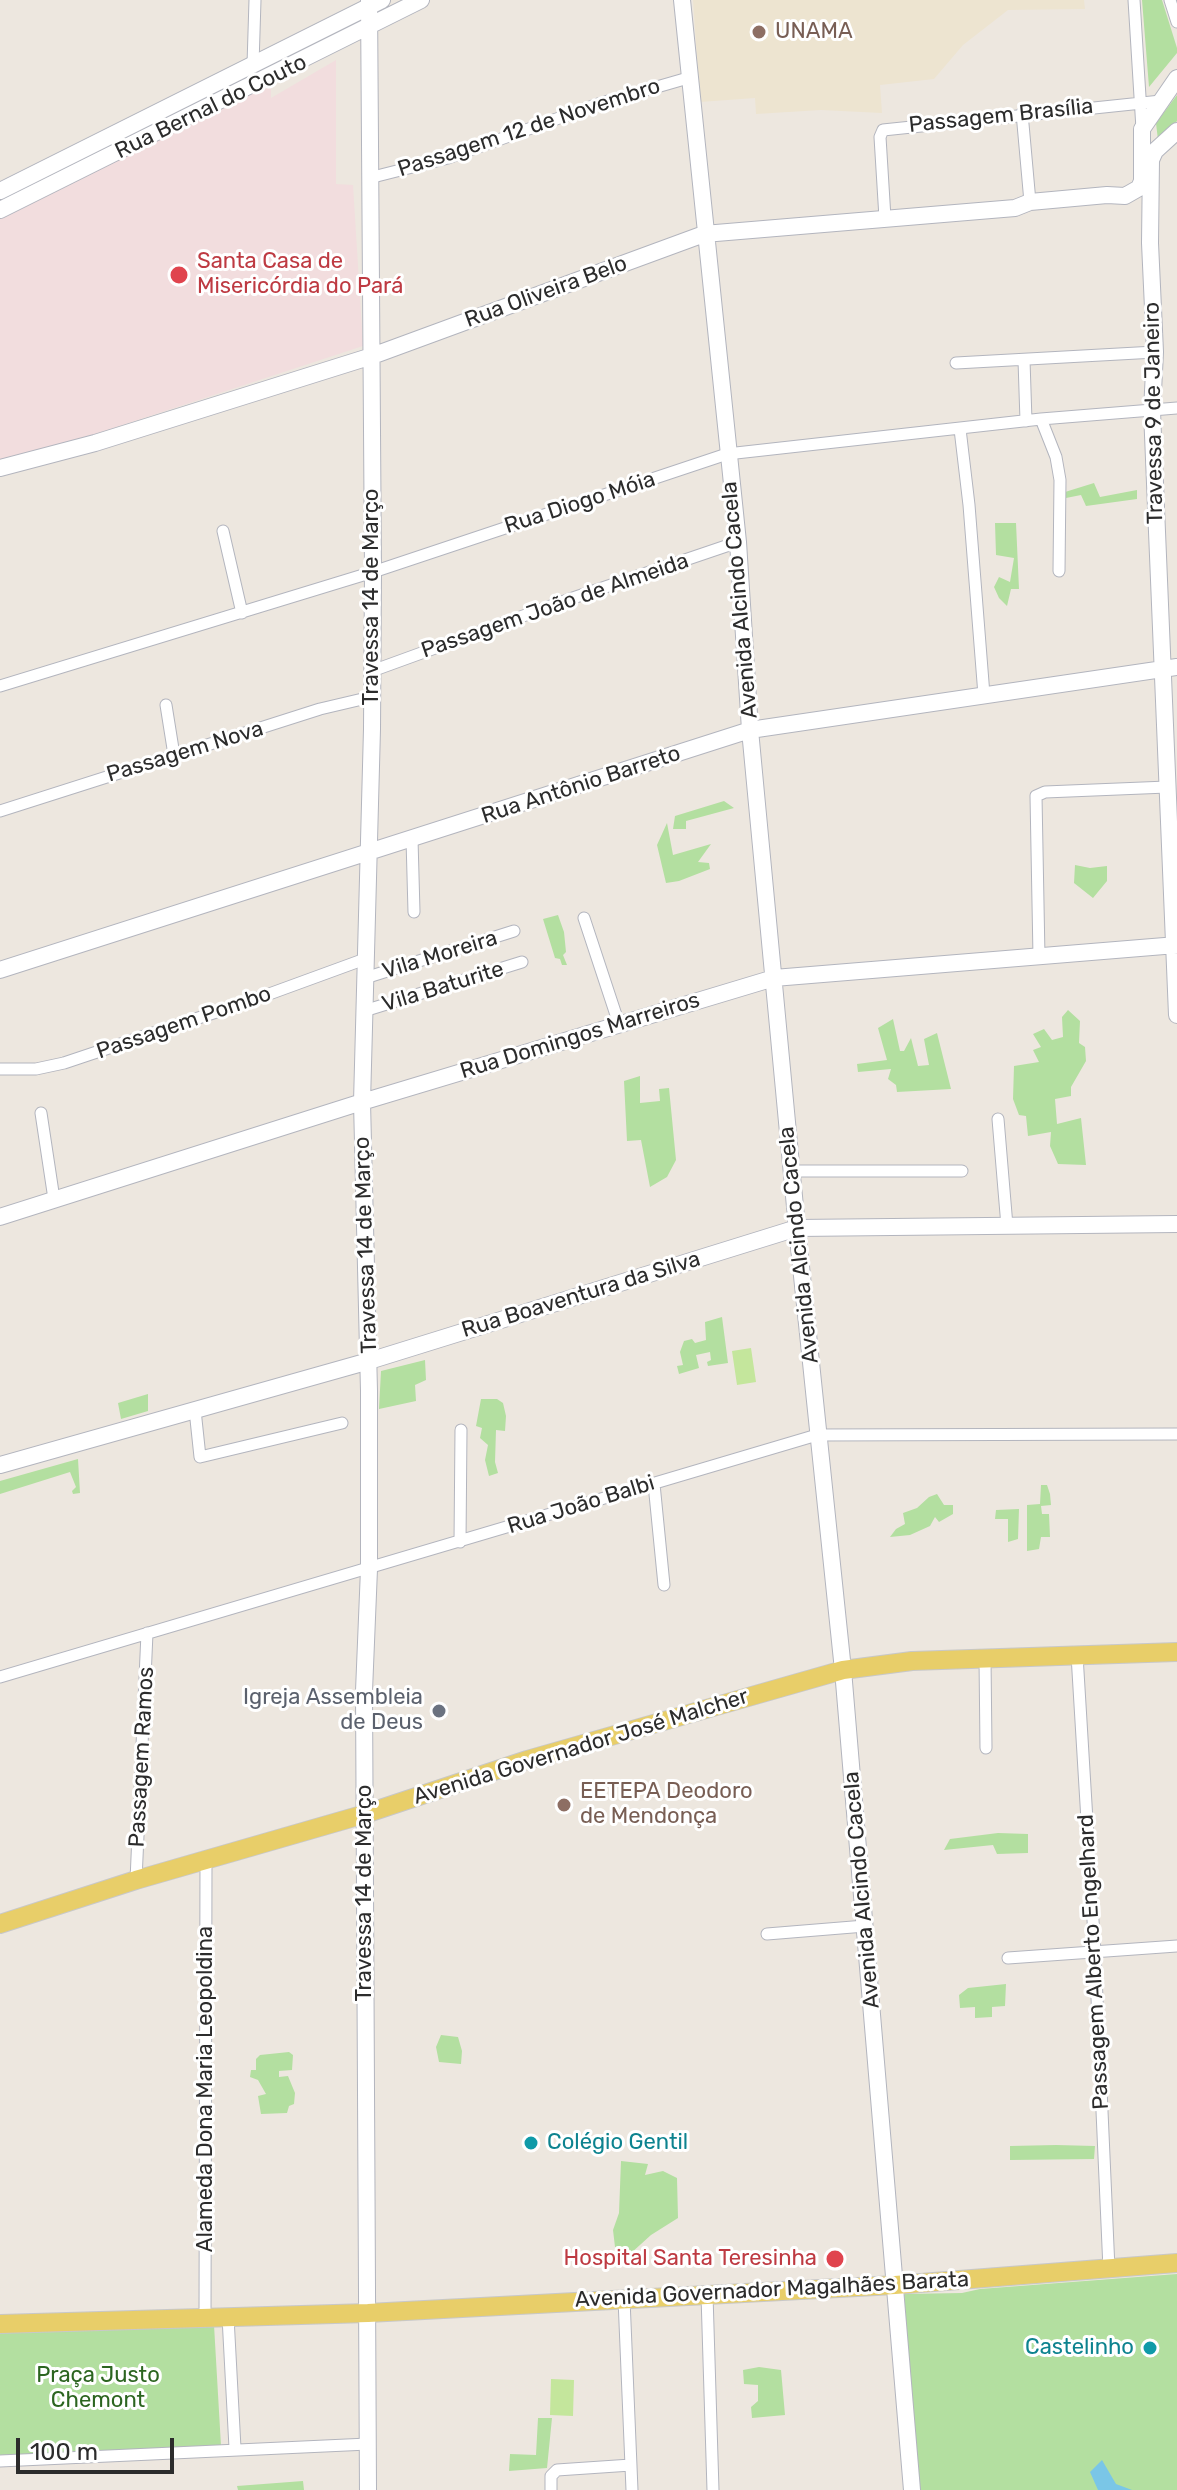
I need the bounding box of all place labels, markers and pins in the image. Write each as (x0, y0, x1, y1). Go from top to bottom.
place label: UNAMA (775, 19, 853, 45)
marker: UNAMA (750, 23, 768, 41)
place label: Santa Casa de Misericórdia do Pará (197, 249, 403, 300)
marker: Santa Casa de Misericórdia do Pará (168, 264, 190, 286)
place label: Igreja Assembleia de Deus (243, 1685, 423, 1736)
marker: Igreja Assembleia de Deus (430, 1702, 448, 1720)
place label: EETEPA Deodoro de Mendonça (580, 1779, 753, 1830)
marker: EETEPA Deodoro de Mendonça (555, 1796, 573, 1814)
place label: Colégio Gentil (547, 2130, 688, 2156)
marker: Colégio Gentil (522, 2134, 540, 2152)
place label: Hospital Santa Teresinha (564, 2246, 817, 2272)
marker: Hospital Santa Teresinha (824, 2248, 846, 2270)
place label: Castelinho (1025, 2335, 1134, 2361)
marker: Castelinho (1141, 2339, 1159, 2357)

